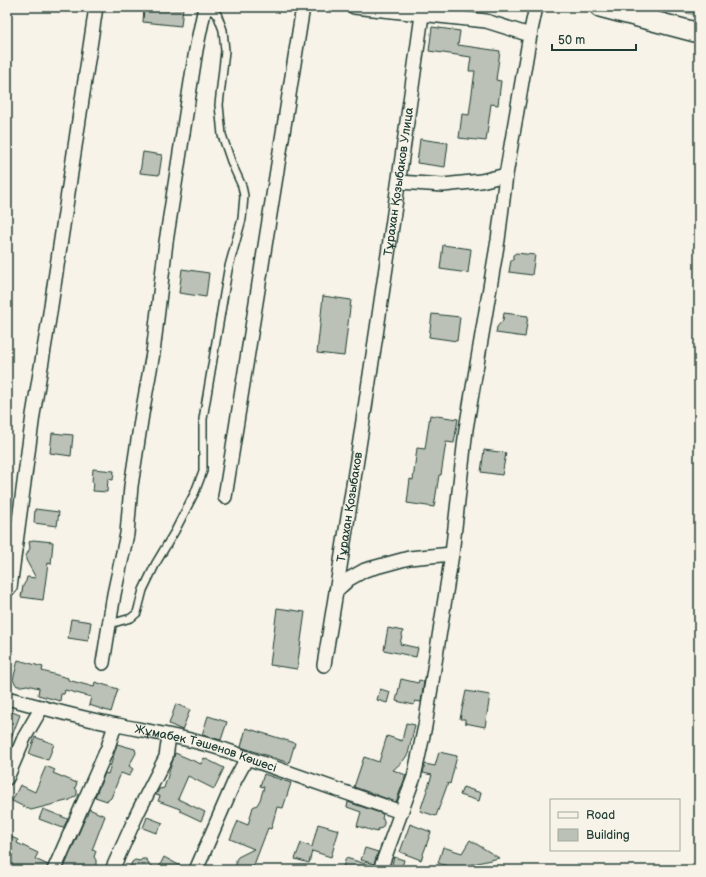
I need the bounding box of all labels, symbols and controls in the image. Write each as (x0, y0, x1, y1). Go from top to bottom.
scale bar (552, 26, 636, 52)
text: 50 m (558, 33, 585, 48)
street label: Тұрахан Қозыбаков Улица (381, 106, 417, 257)
street label: Тұрахан Қозыбаков (334, 450, 366, 563)
street label: Жұмабек Тәшенов Көшесі (133, 722, 279, 776)
legend (550, 799, 680, 851)
text: Road (586, 808, 615, 823)
text: Building (586, 828, 630, 843)

